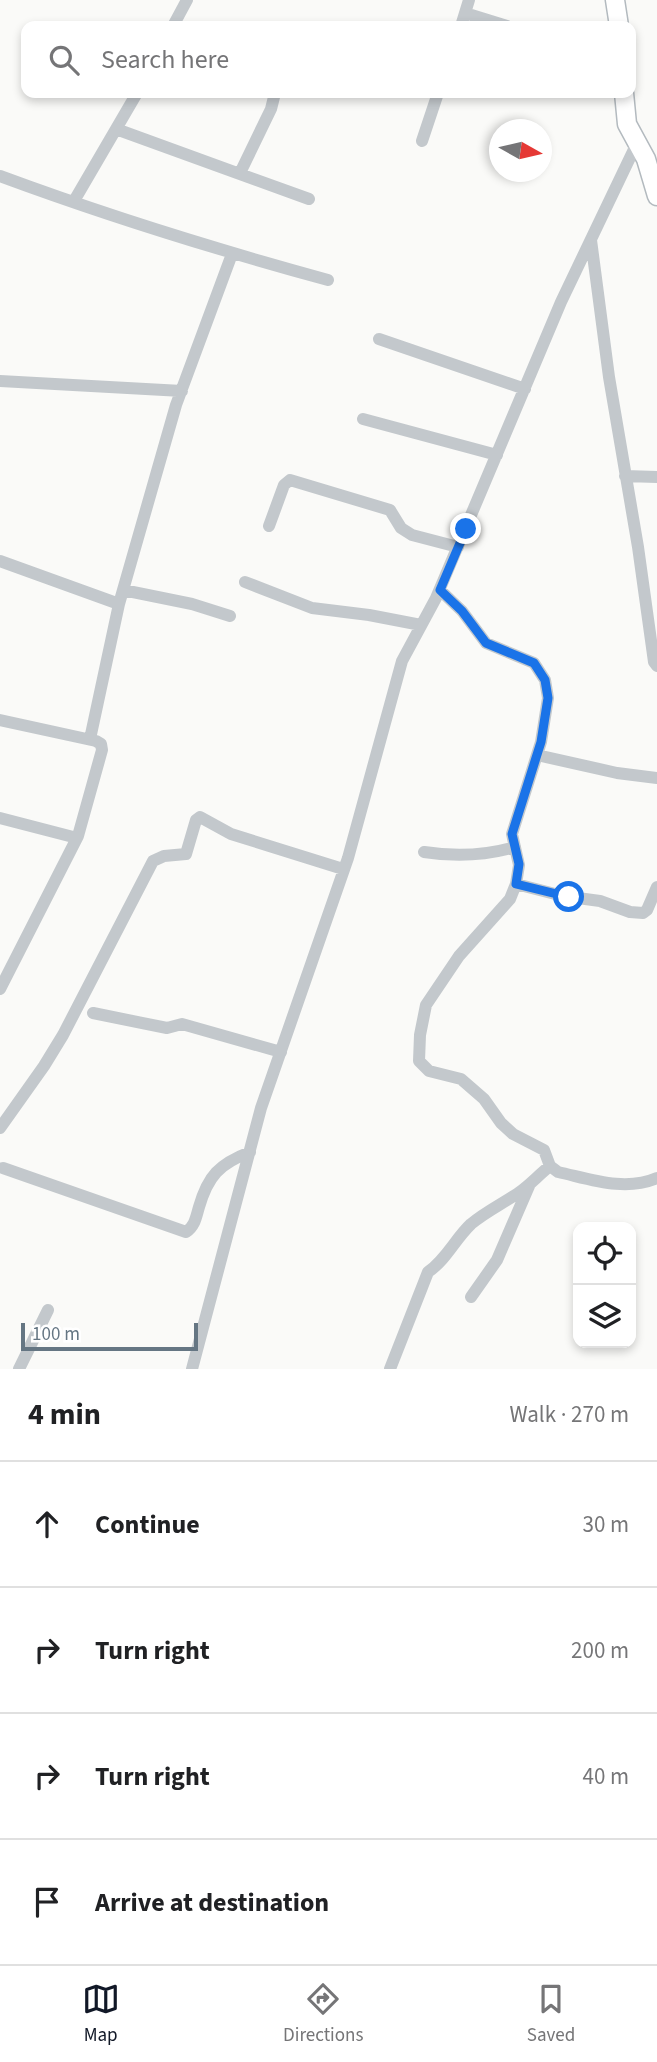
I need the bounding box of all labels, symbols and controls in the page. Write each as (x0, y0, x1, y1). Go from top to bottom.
search box (21, 21, 636, 98)
icon: search (45, 41, 83, 79)
text: Search here (101, 41, 229, 78)
north arrow (489, 119, 552, 182)
route end (450, 513, 481, 544)
route start (553, 881, 584, 912)
map controls (573, 1222, 636, 1348)
button: locate (573, 1222, 636, 1285)
button: layers (573, 1285, 636, 1348)
scale bar (21, 1320, 198, 1352)
text: 100 m (32, 1321, 80, 1348)
text: 4 min (28, 1393, 101, 1436)
text: Walk · 270 m (510, 1398, 629, 1431)
icon: ahead (28, 1505, 66, 1543)
text: Continue (95, 1506, 200, 1543)
text: 30 m (582, 1508, 629, 1541)
icon: right (28, 1631, 66, 1669)
text: Turn right (95, 1632, 210, 1669)
text: 200 m (571, 1634, 629, 1667)
icon: right (28, 1757, 66, 1795)
text: Turn right (95, 1758, 210, 1795)
text: 40 m (582, 1760, 629, 1793)
icon: arrive (28, 1883, 66, 1921)
text: Arrive at destination (95, 1884, 329, 1921)
tab: Map (82, 1980, 120, 2049)
tab: Directions (283, 1980, 363, 2049)
tab: Saved (527, 1980, 575, 2049)

